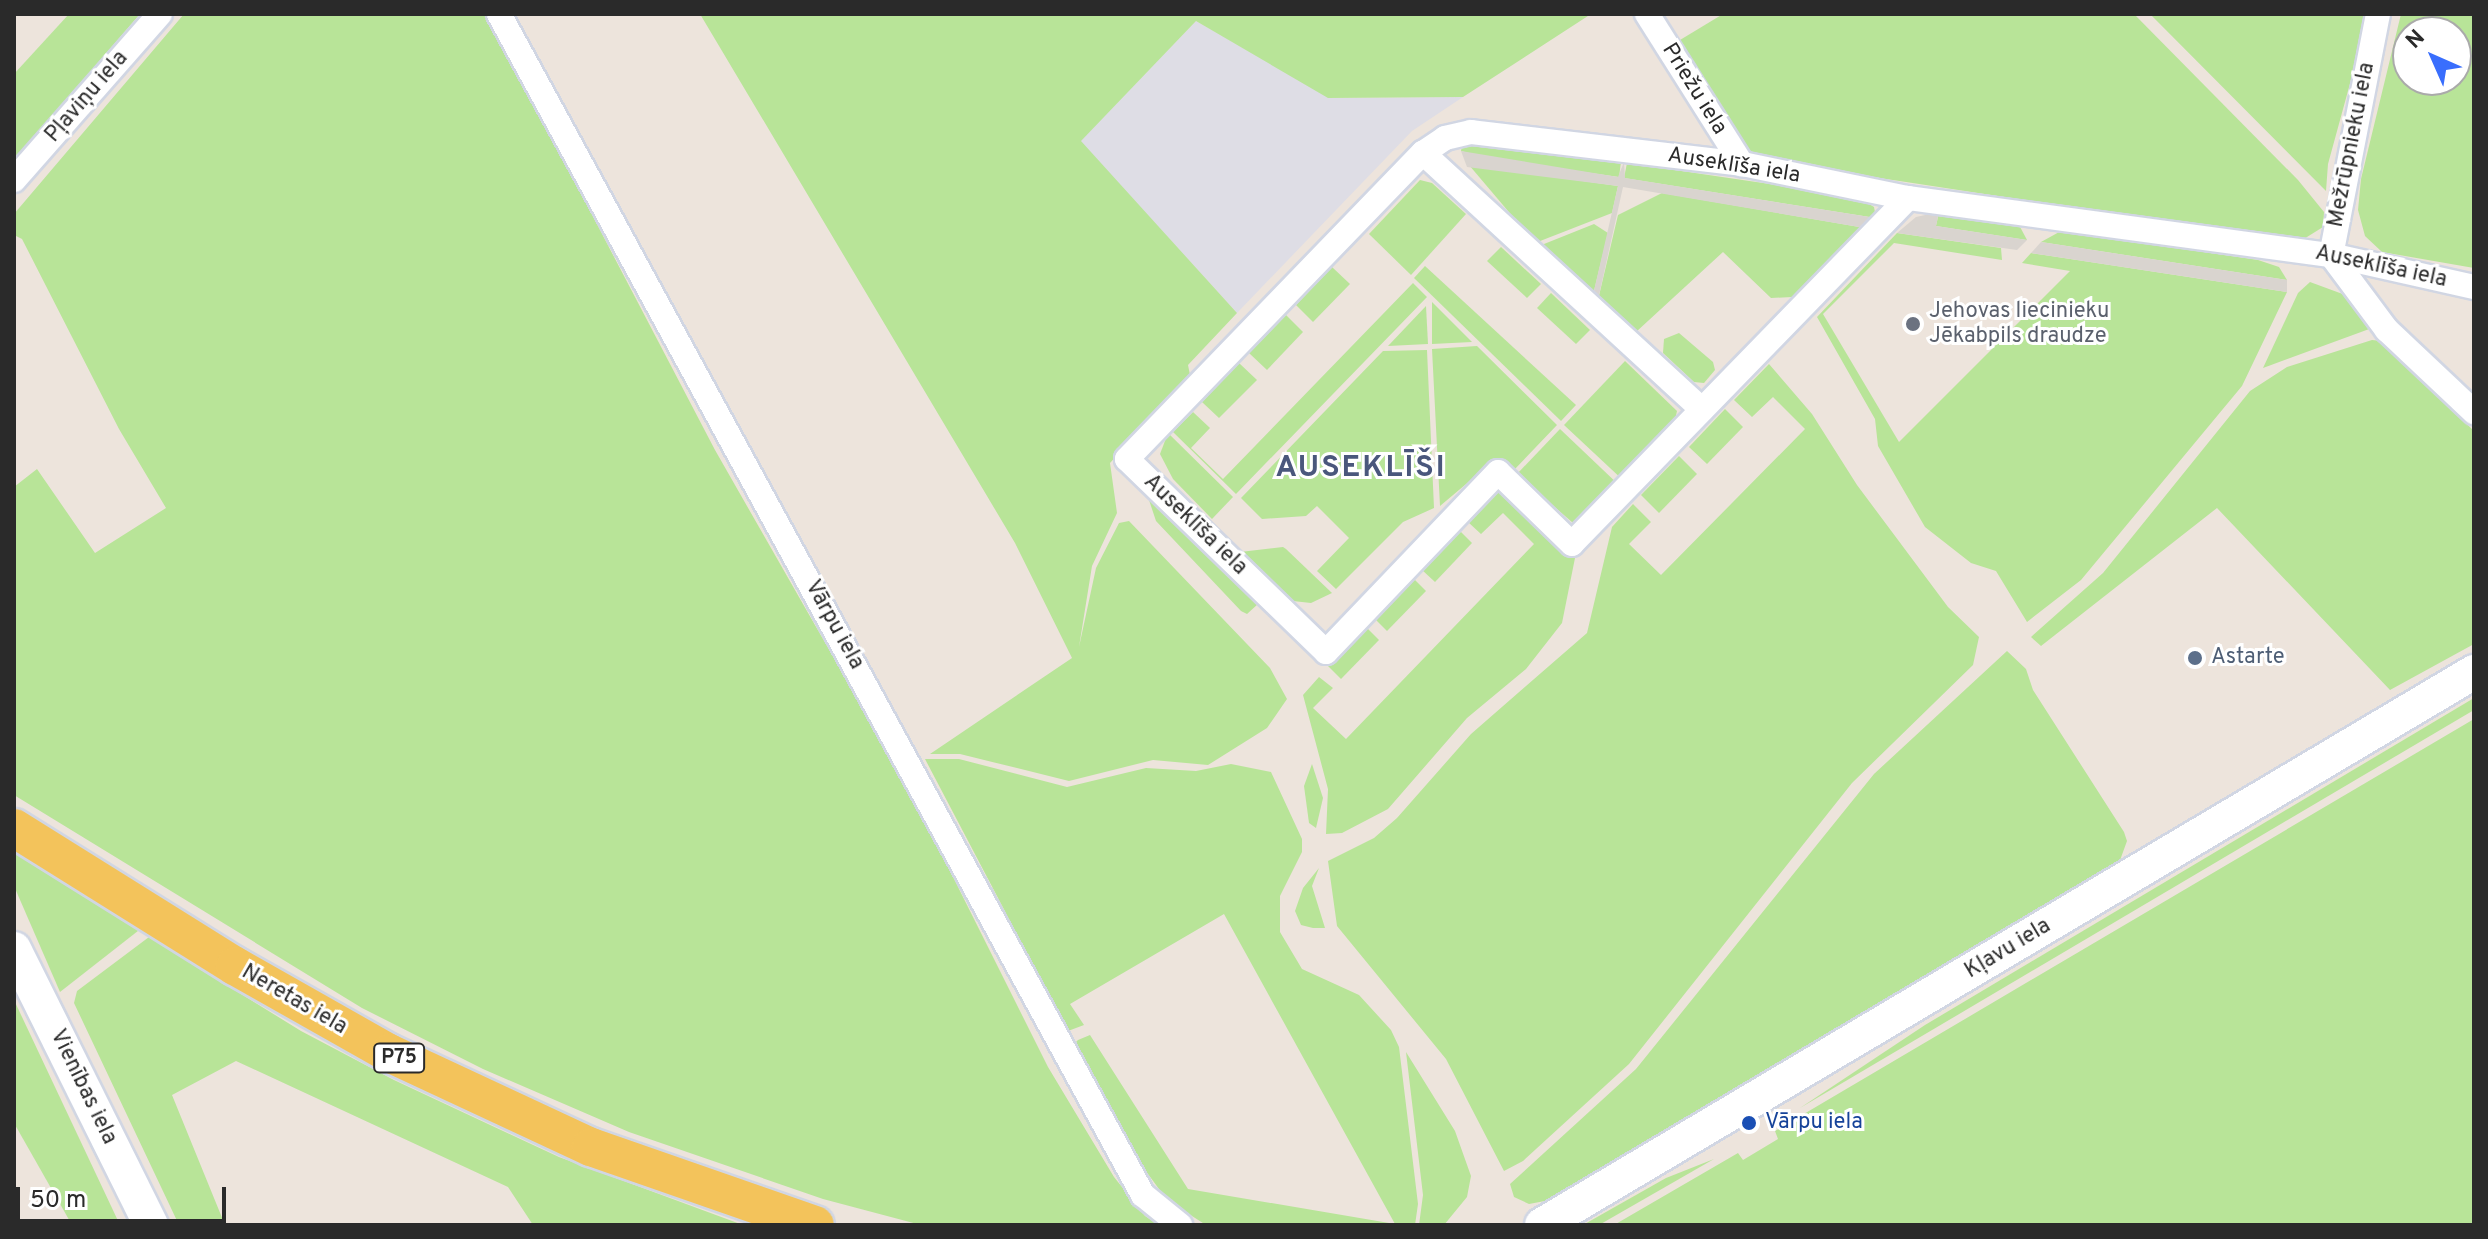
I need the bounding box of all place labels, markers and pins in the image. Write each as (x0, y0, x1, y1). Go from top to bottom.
place label: Jehovas liecinieku Jēkabpils draudze (1929, 298, 2109, 350)
marker: Jehovas liecinieku Jēkabpils draudze (1904, 315, 1922, 333)
place label: Astarte (2211, 645, 2285, 671)
marker: Astarte (2186, 649, 2204, 667)
place label: Vārpu iela (1765, 1110, 1863, 1136)
marker: Vārpu iela (1740, 1114, 1758, 1132)

